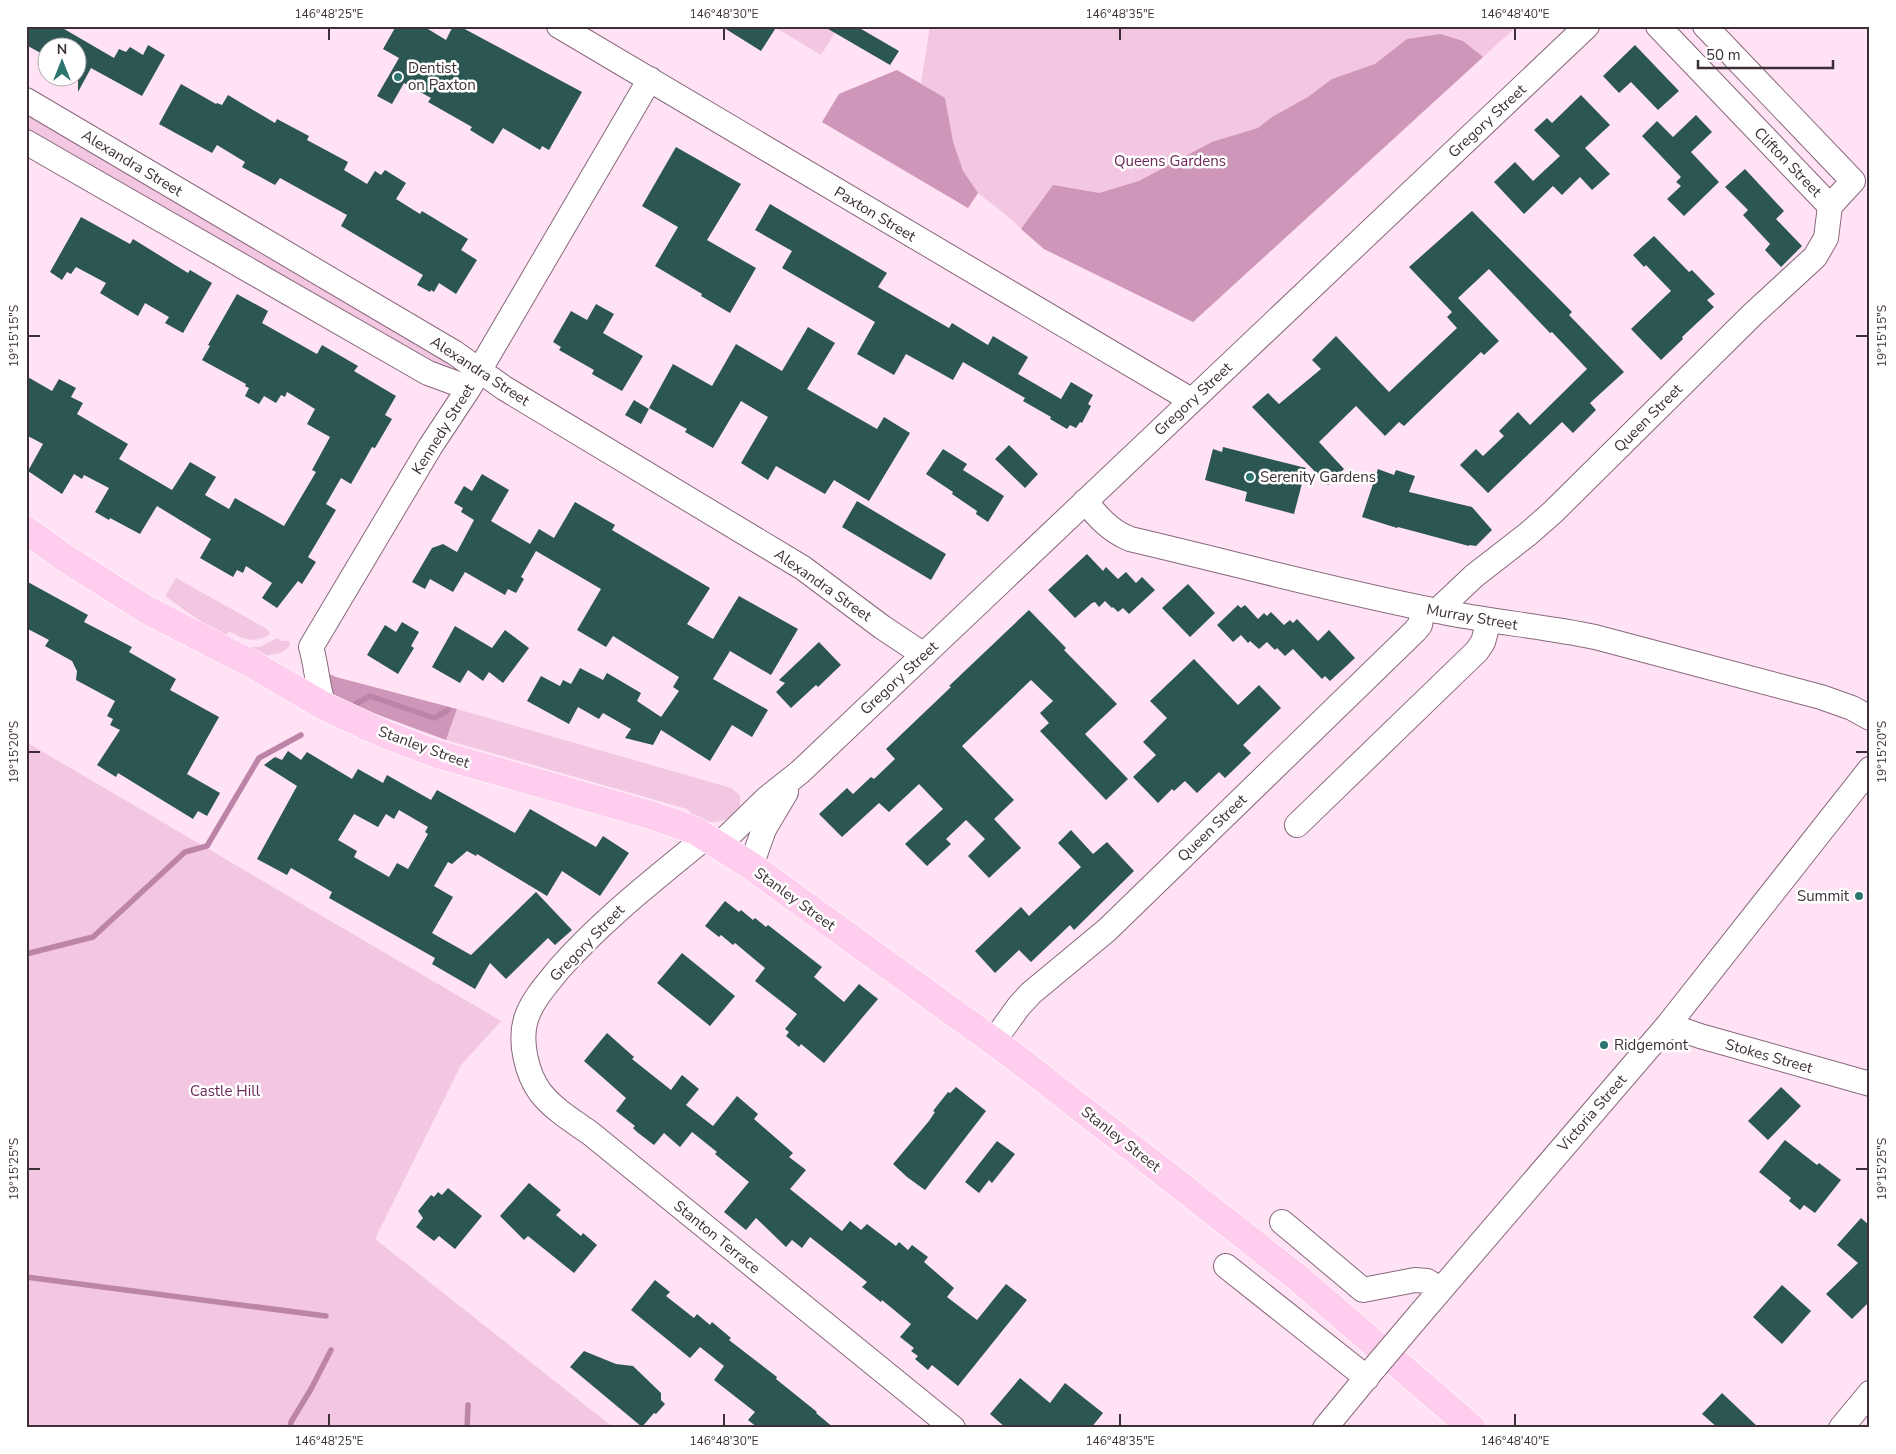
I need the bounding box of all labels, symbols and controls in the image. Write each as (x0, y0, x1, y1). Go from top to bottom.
text: 146°48'25"E (294, 6, 364, 22)
text: 146°48'30"E (689, 6, 759, 22)
text: 146°48'35"E (1085, 6, 1155, 22)
text: 146°48'40"E (1480, 6, 1550, 22)
north arrow (38, 38, 88, 88)
scale bar (1698, 38, 1834, 70)
text: N (57, 40, 67, 59)
text: 50 m (1706, 45, 1741, 65)
place label: Dentist on Paxton (408, 58, 476, 95)
marker: Dentist on Paxton (392, 71, 404, 83)
street label: Gregory Street (1444, 79, 1531, 162)
street label: Clifton Street (1750, 123, 1827, 202)
street label: Alexandra Street (78, 125, 187, 201)
park label: Queens Gardens (1114, 151, 1226, 171)
street label: Paxton Street (831, 182, 920, 247)
text: 19°15'15"S (6, 305, 22, 367)
text: 19°15'15"S (1874, 305, 1890, 367)
street label: Alexandra Street (427, 331, 534, 411)
street label: Gregory Street (1150, 357, 1237, 440)
street label: Kennedy Street (407, 379, 479, 478)
street label: Queen Street (1609, 379, 1687, 457)
place label: Serenity Gardens (1260, 467, 1376, 487)
marker: Serenity Gardens (1244, 471, 1256, 483)
street label: Alexandra Street (770, 544, 876, 626)
street label: Murray Street (1425, 599, 1520, 635)
street label: Gregory Street (856, 636, 943, 719)
text: 19°15'20"S (6, 721, 22, 783)
street label: Stanley Street (376, 721, 473, 773)
text: 19°15'20"S (1874, 721, 1890, 783)
street label: Queen Street (1173, 789, 1252, 866)
street label: Stanley Street (750, 863, 840, 936)
place label: Summit (1797, 886, 1850, 906)
marker: Summit (1853, 890, 1865, 902)
street label: Gregory Street (545, 900, 629, 986)
street label: Stokes Street (1723, 1034, 1816, 1078)
place label: Ridgemont (1614, 1035, 1689, 1055)
marker: Ridgemont (1598, 1039, 1610, 1051)
street label: Victoria Street (1552, 1070, 1631, 1156)
park label: Castle Hill (190, 1081, 261, 1101)
street label: Stanley Street (1077, 1102, 1165, 1177)
text: 19°15'25"S (6, 1138, 22, 1200)
text: 19°15'25"S (1874, 1138, 1890, 1200)
street label: Stanton Terrace (669, 1196, 765, 1278)
text: 146°48'25"E (294, 1433, 364, 1449)
text: 146°48'30"E (689, 1433, 759, 1449)
text: 146°48'35"E (1085, 1433, 1155, 1449)
text: 146°48'40"E (1480, 1433, 1550, 1449)

